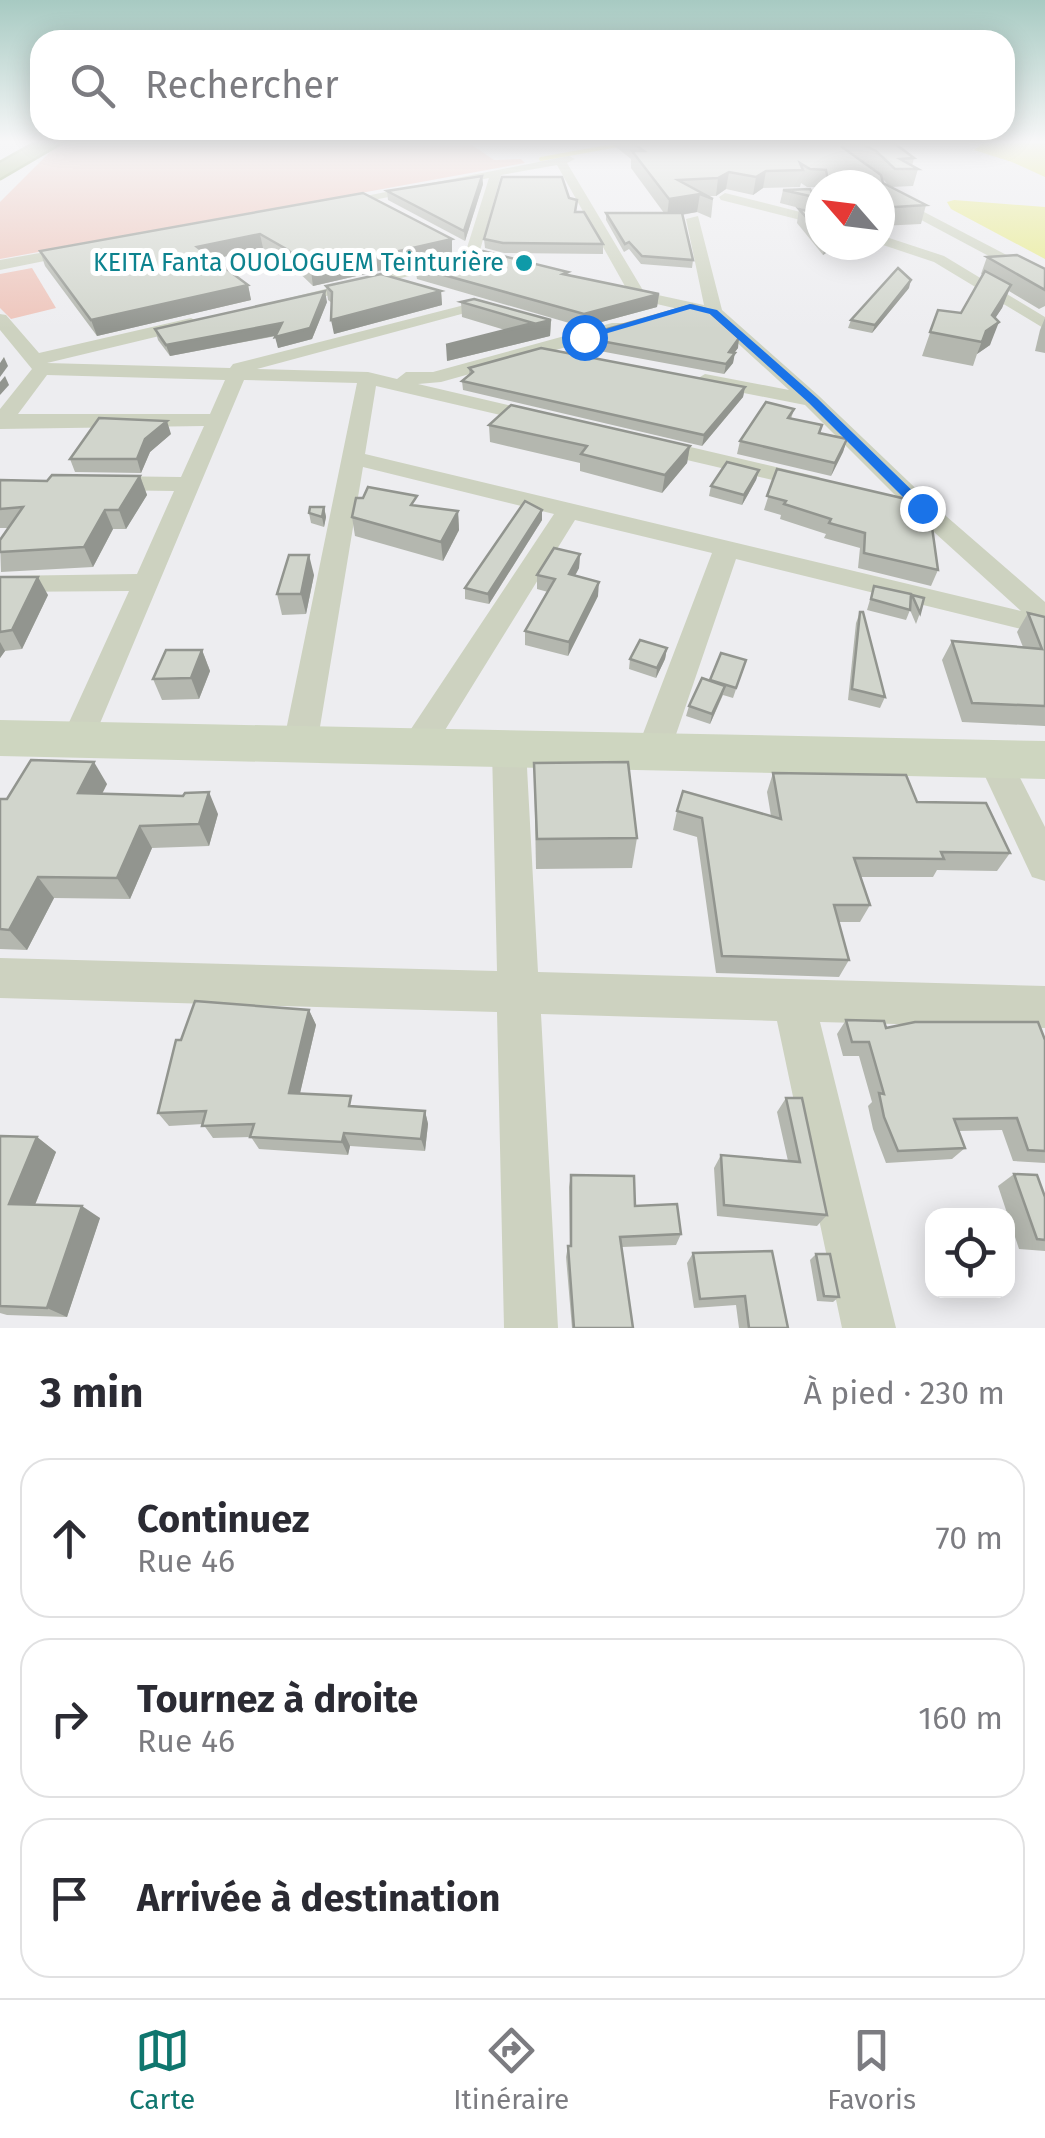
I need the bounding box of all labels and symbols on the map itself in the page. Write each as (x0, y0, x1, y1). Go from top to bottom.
north arrow (805, 170, 895, 260)
place label: KEITA Fanta OUOLOGUEM Teinturière (93, 248, 504, 278)
marker: KEITA Fanta OUOLOGUEM Teinturière (513, 252, 535, 274)
route start (562, 315, 608, 361)
route end (900, 486, 946, 532)

